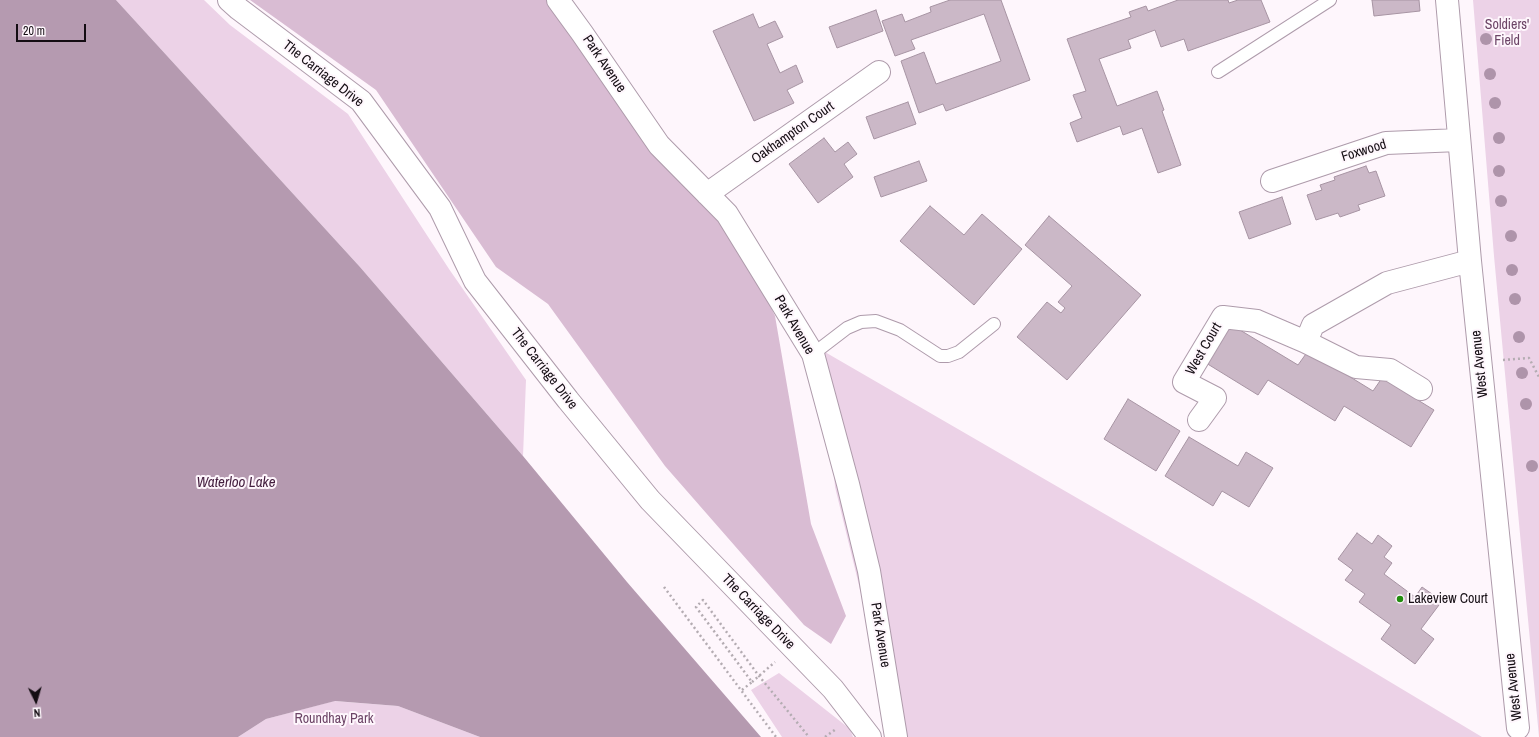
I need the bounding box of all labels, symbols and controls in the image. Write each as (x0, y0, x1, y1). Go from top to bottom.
scale bar (18, 16, 88, 42)
park label: Soldiers' Field (1485, 17, 1529, 50)
text: 20 m (23, 23, 45, 39)
street label: Park Avenue (579, 32, 629, 96)
street label: The Carriage Drive (279, 37, 367, 111)
street label: Oakhampton Court (748, 98, 838, 168)
street label: Foxwood (1340, 136, 1388, 166)
street label: Park Avenue (770, 292, 818, 358)
street label: West Court (1182, 320, 1226, 378)
street label: The Carriage Drive (507, 325, 581, 413)
street label: West Avenue (1468, 329, 1492, 399)
water label: Waterloo Lake (196, 474, 276, 492)
street label: The Carriage Drive (718, 571, 798, 653)
place label: Lakeview Court (1408, 591, 1488, 607)
marker: Lakeview Court (1395, 594, 1405, 604)
street label: Park Avenue (867, 601, 893, 669)
street label: West Avenue (1502, 652, 1526, 722)
north arrow (16, 681, 56, 721)
text: N (33, 706, 41, 720)
park label: Roundhay Park (294, 711, 374, 727)

